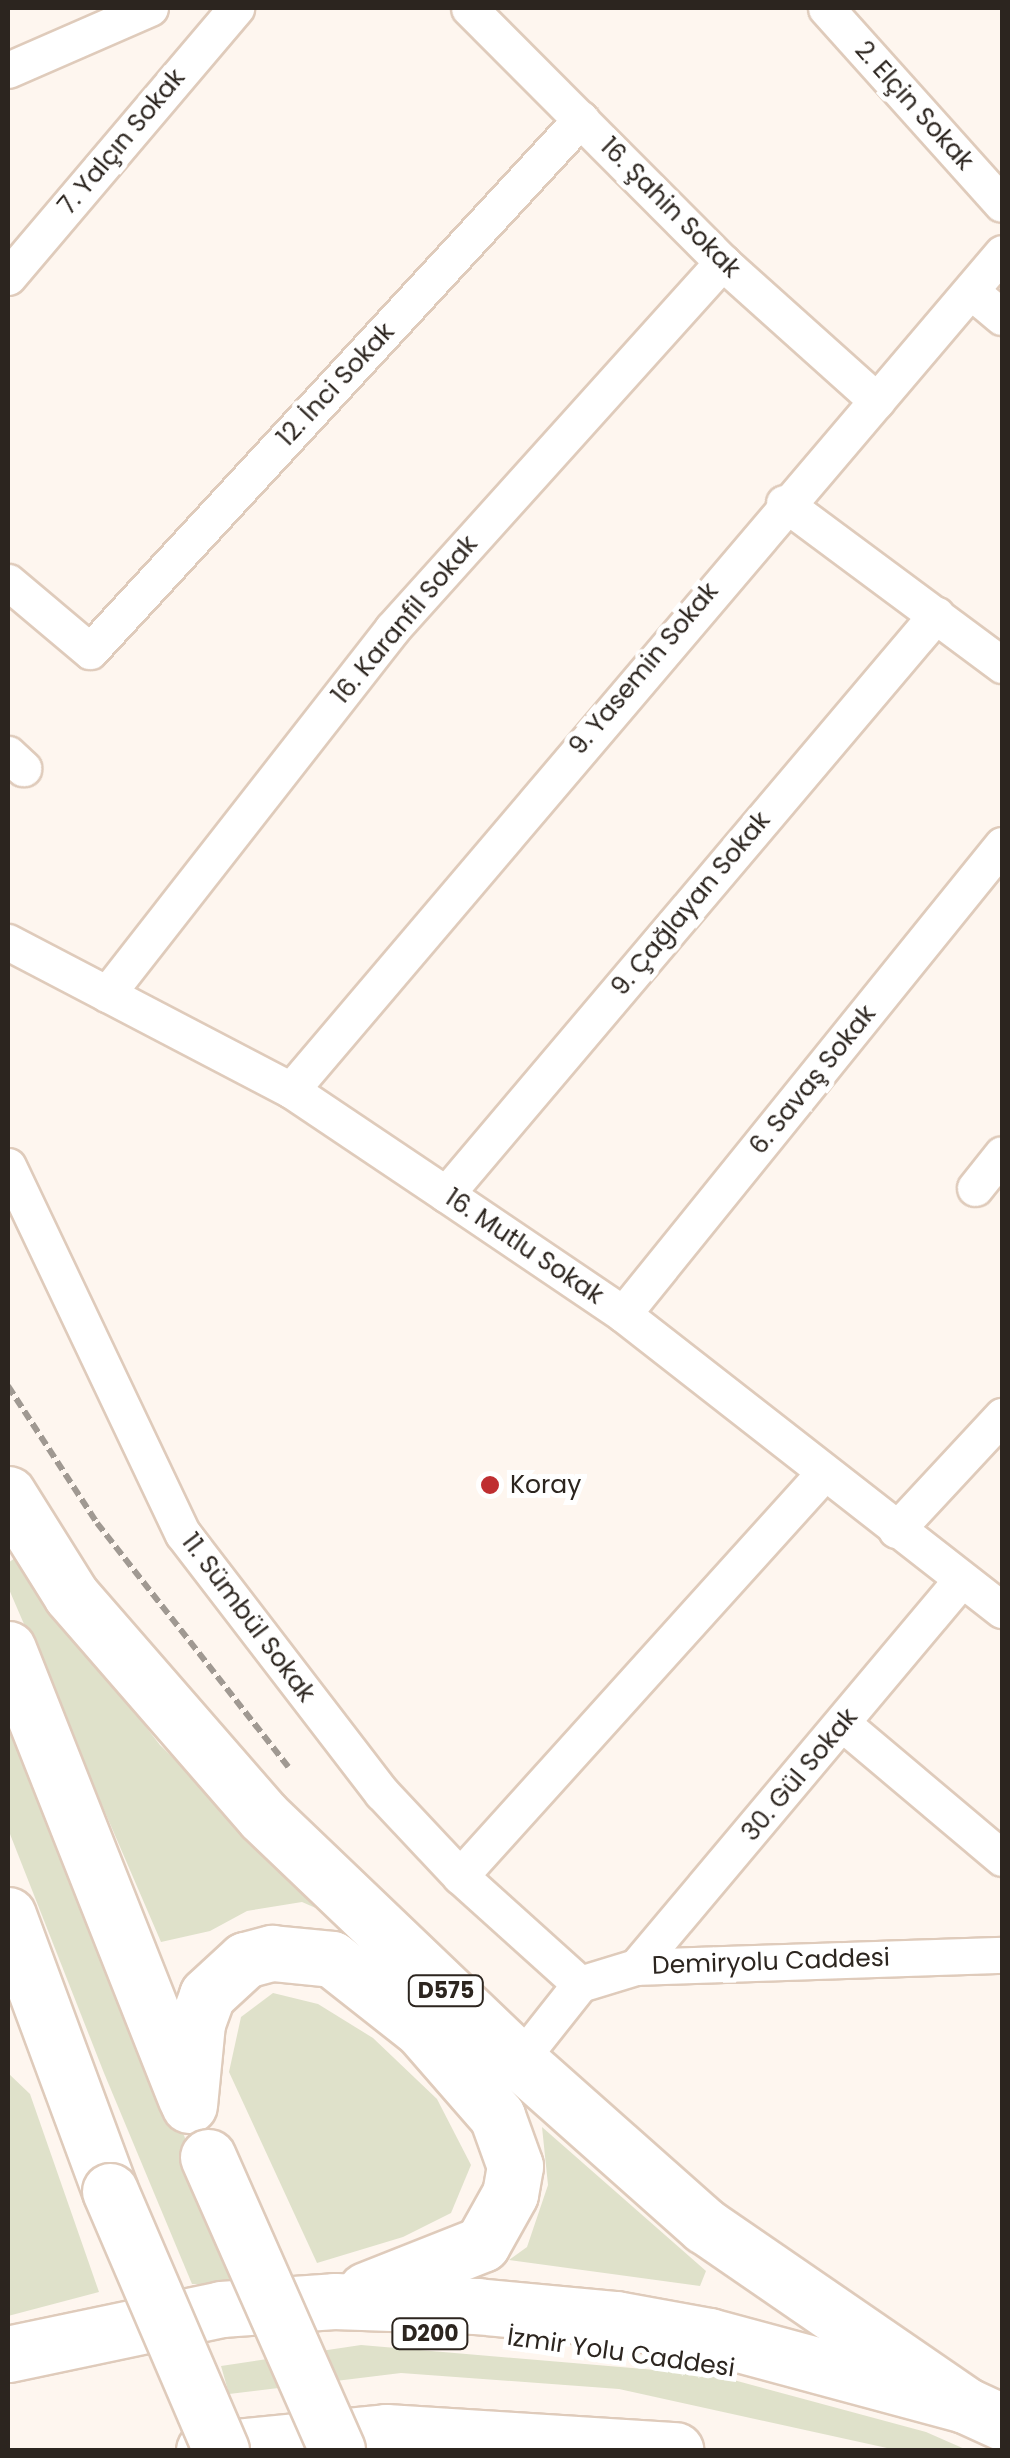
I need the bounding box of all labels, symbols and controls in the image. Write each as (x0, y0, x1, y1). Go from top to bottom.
street label: 2. Elçin Sokak (848, 36, 980, 176)
street label: 7. Yalçın Sokak (52, 63, 192, 221)
street label: 16. Şahin Sokak (594, 132, 746, 284)
street label: 12. İnci Sokak (271, 317, 401, 453)
street label: 16. Karanfil Sokak (326, 530, 484, 710)
street label: 9. Yasemin Sokak (563, 577, 725, 761)
street label: 9. Çağlayan Sokak (605, 806, 777, 1002)
street label: 6. Savaş Sokak (744, 999, 882, 1161)
street label: 16. Mutlu Sokak (439, 1183, 609, 1311)
place label: Koray (510, 1470, 581, 1500)
marker: Koray (479, 1474, 501, 1496)
street label: 11. Sümbül Sokak (175, 1528, 321, 1708)
street label: 30. Gül Sokak (736, 1703, 864, 1847)
street label: Demiryolu Caddesi (652, 1943, 890, 1981)
road number: D575 (406, 1974, 486, 2008)
road number: D200 (390, 2317, 470, 2351)
street label: İzmir Yolu Caddesi (505, 2322, 737, 2384)

